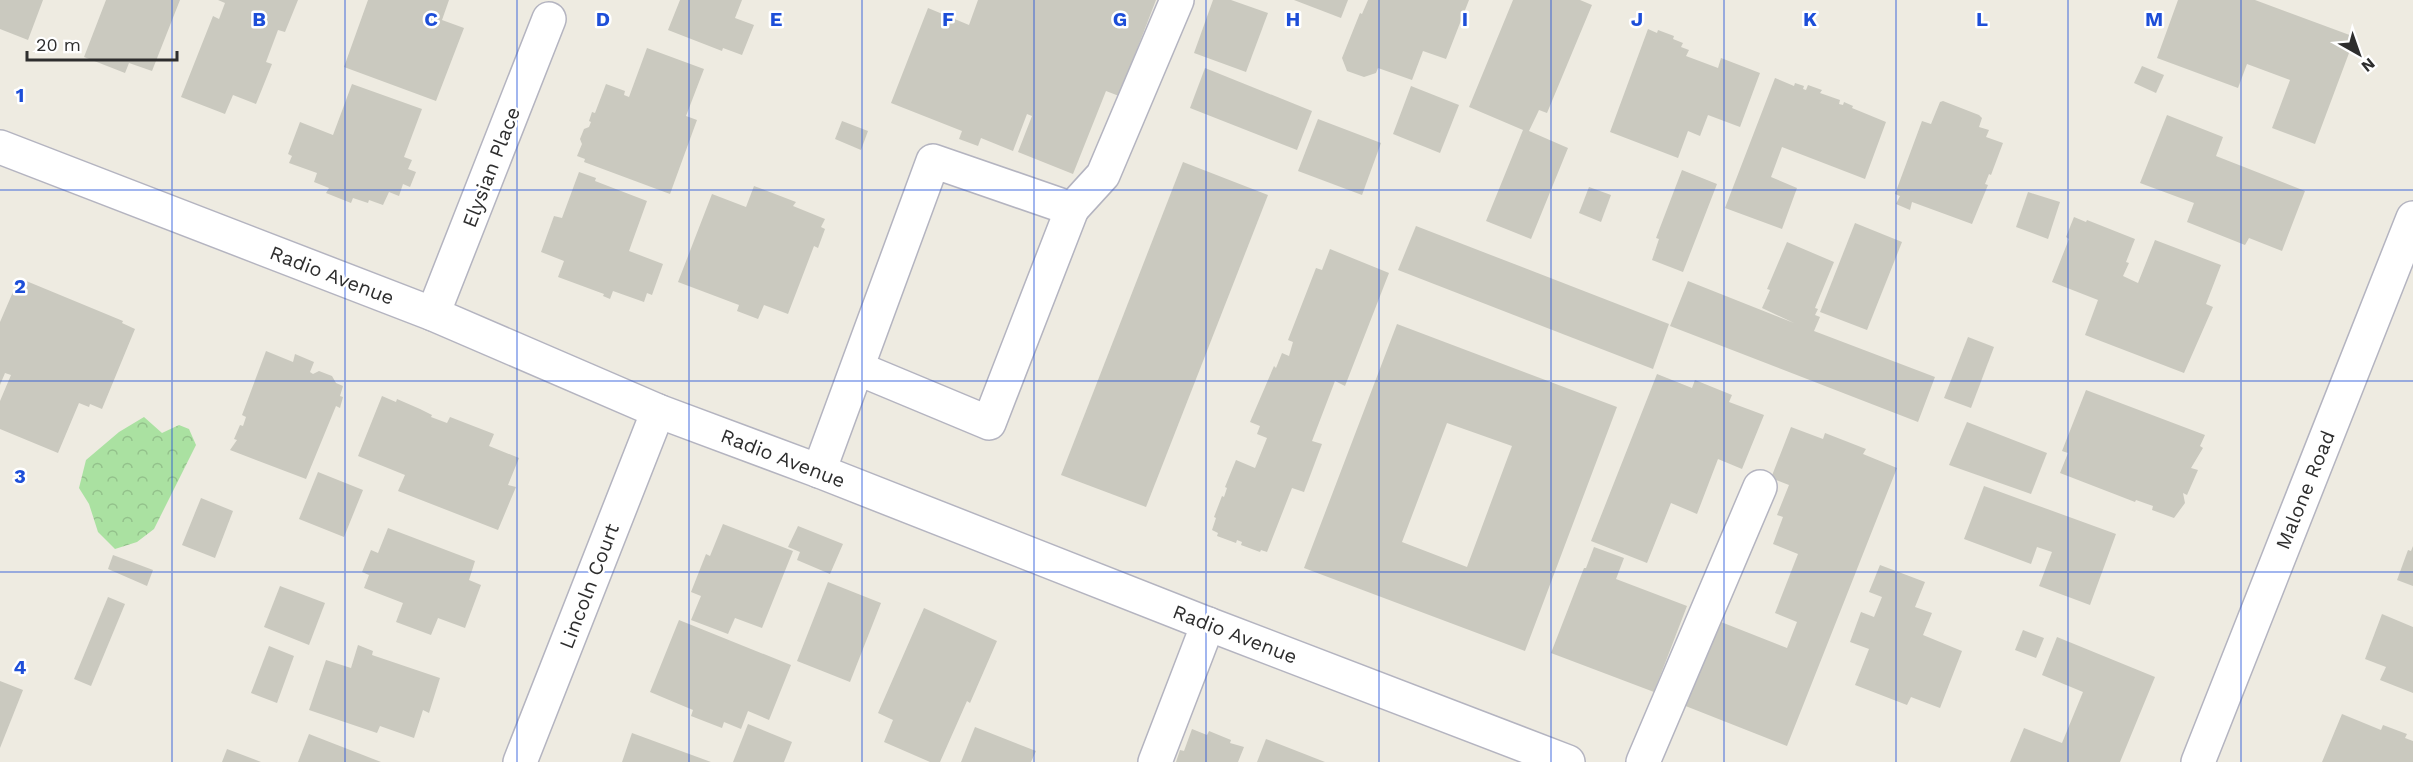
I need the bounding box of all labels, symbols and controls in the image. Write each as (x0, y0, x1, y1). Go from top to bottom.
text: B (252, 7, 266, 31)
text: C (424, 7, 438, 31)
text: D (596, 7, 610, 31)
text: E (770, 7, 782, 31)
text: F (942, 7, 954, 31)
text: G (1113, 7, 1127, 31)
text: H (1286, 7, 1300, 31)
text: I (1462, 7, 1468, 31)
text: J (1631, 7, 1643, 31)
text: K (1803, 7, 1817, 31)
text: L (1976, 7, 1988, 31)
text: M (2145, 7, 2163, 31)
scale bar (27, 24, 177, 62)
north arrow (2329, 24, 2389, 84)
text: 20 m (36, 34, 81, 55)
text: N (2358, 54, 2379, 76)
text: 1 (16, 83, 24, 107)
street label: Elysian Place (457, 103, 525, 231)
street label: Radio Avenue (266, 240, 398, 310)
text: 2 (14, 274, 26, 298)
street label: Radio Avenue (717, 423, 849, 493)
street label: Malone Road (2270, 427, 2340, 553)
text: 3 (14, 464, 26, 488)
street label: Lincoln Court (554, 519, 624, 652)
street label: Radio Avenue (1169, 599, 1301, 669)
text: 4 (14, 655, 27, 679)

